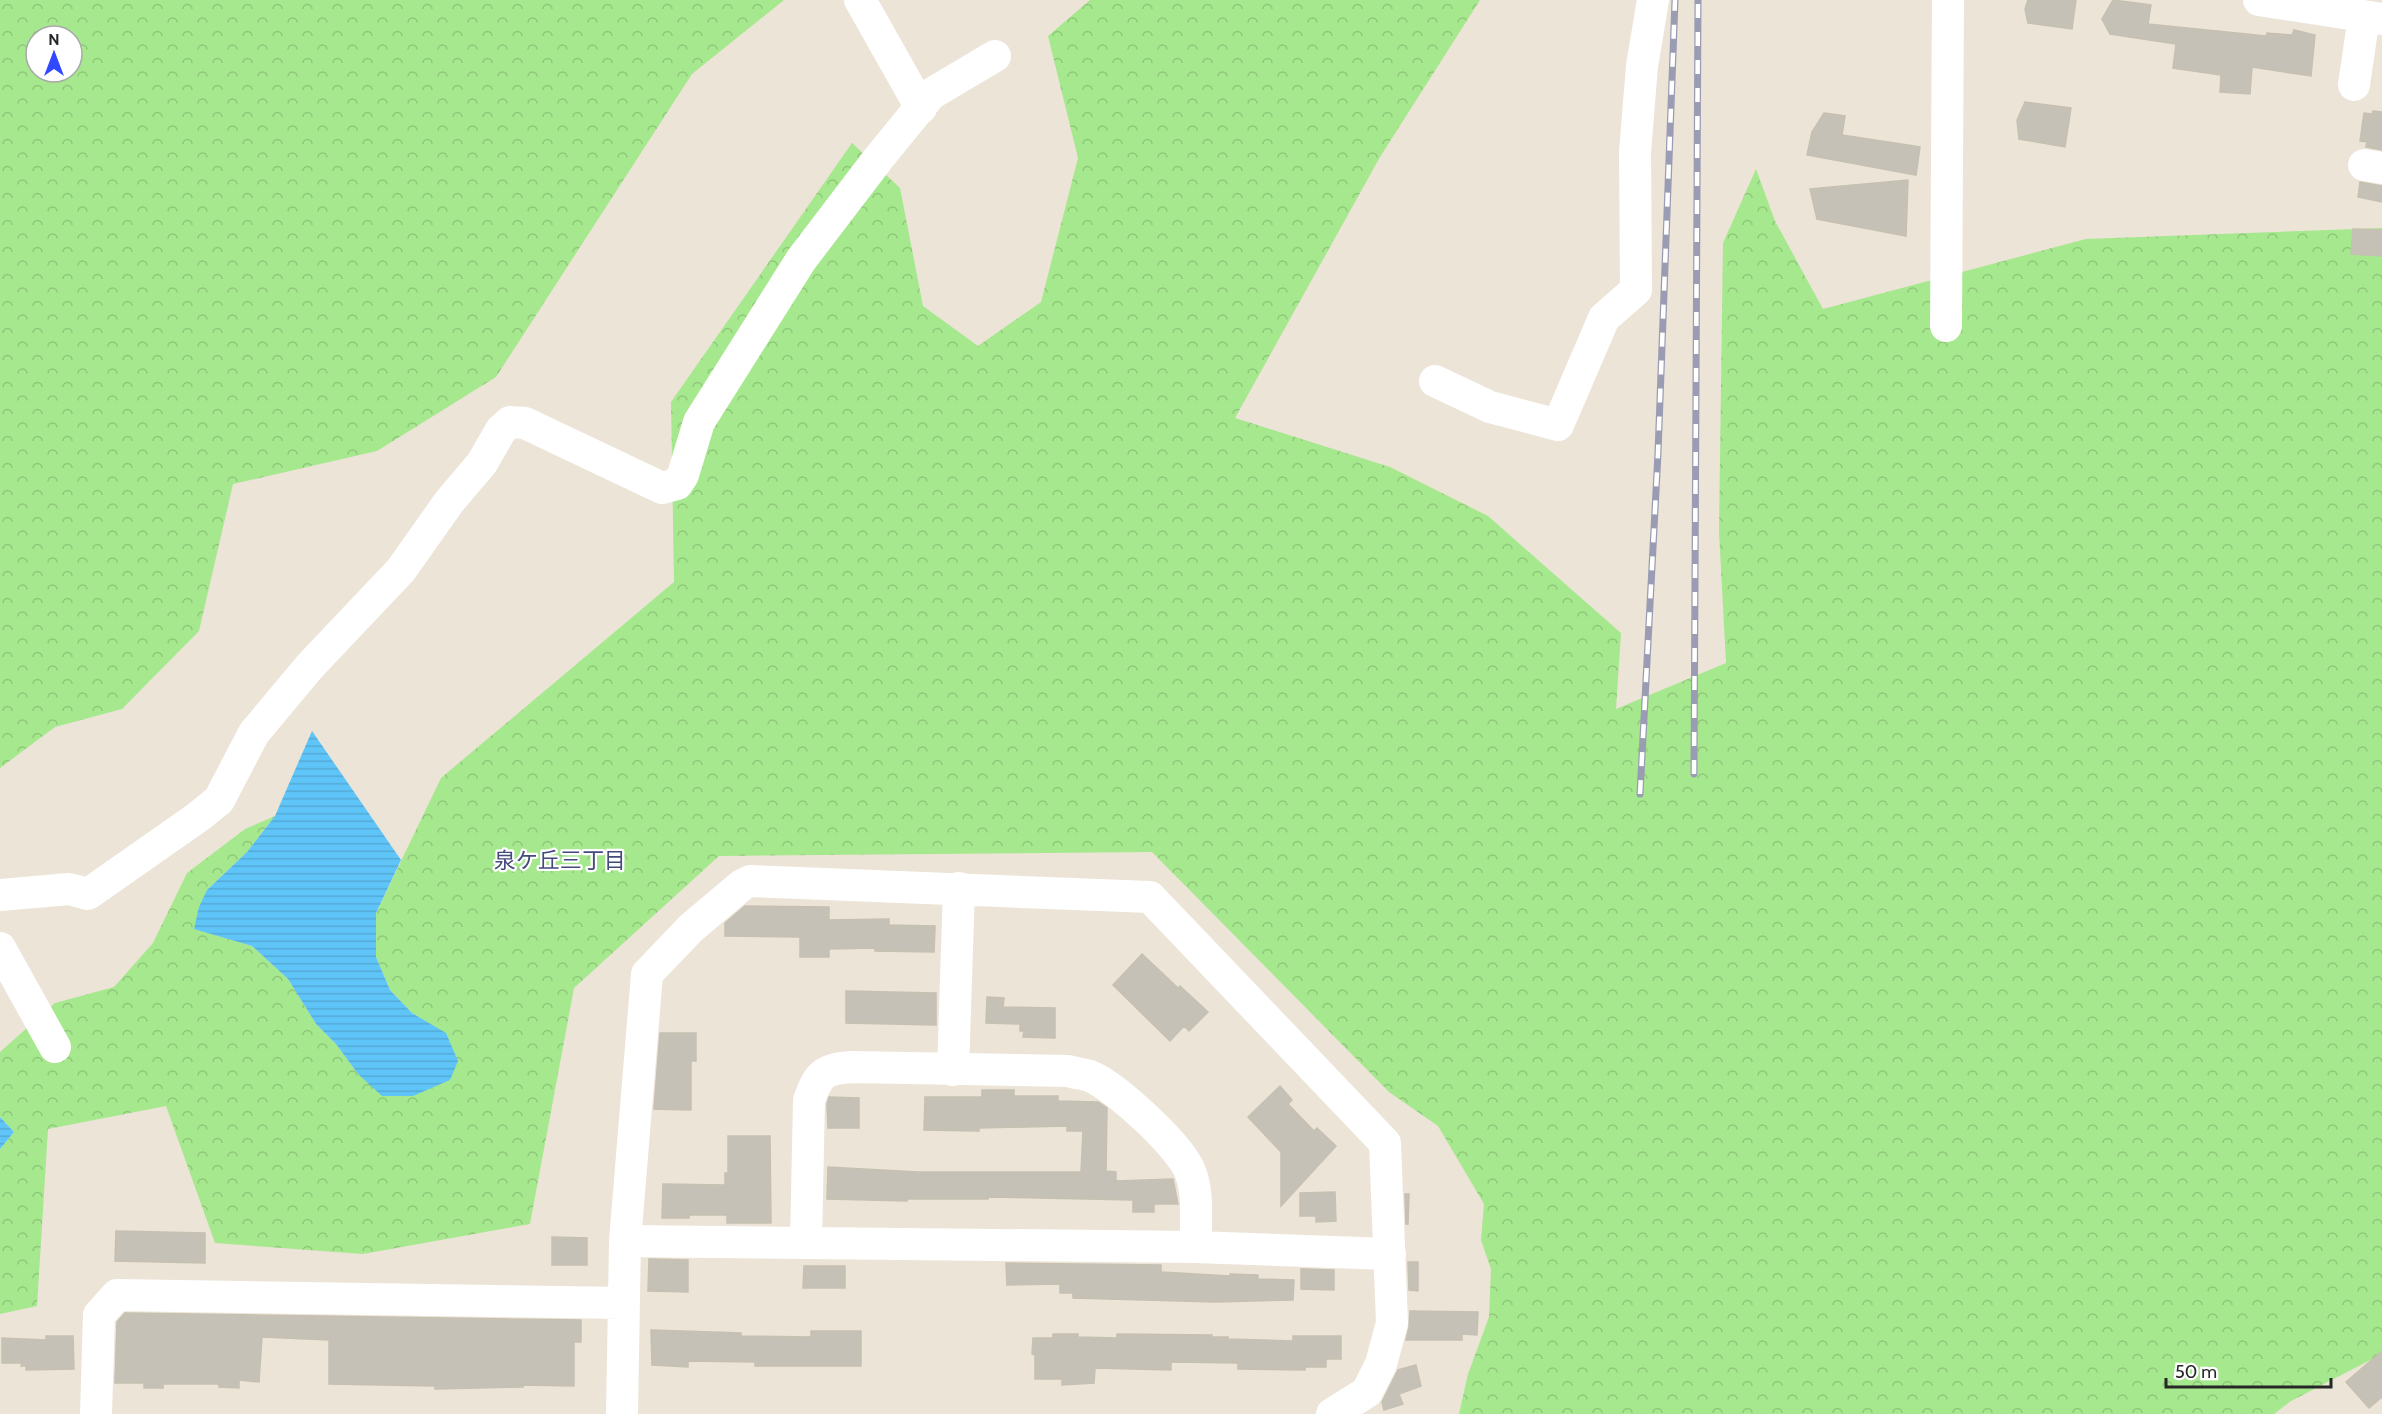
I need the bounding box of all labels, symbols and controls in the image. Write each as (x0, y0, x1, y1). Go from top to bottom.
north arrow (24, 24, 84, 84)
text: N (48, 30, 60, 49)
district label: 泉ケ丘三丁目 (494, 847, 626, 874)
scale bar (2166, 1351, 2331, 1389)
text: 50 m (2175, 1361, 2217, 1383)

